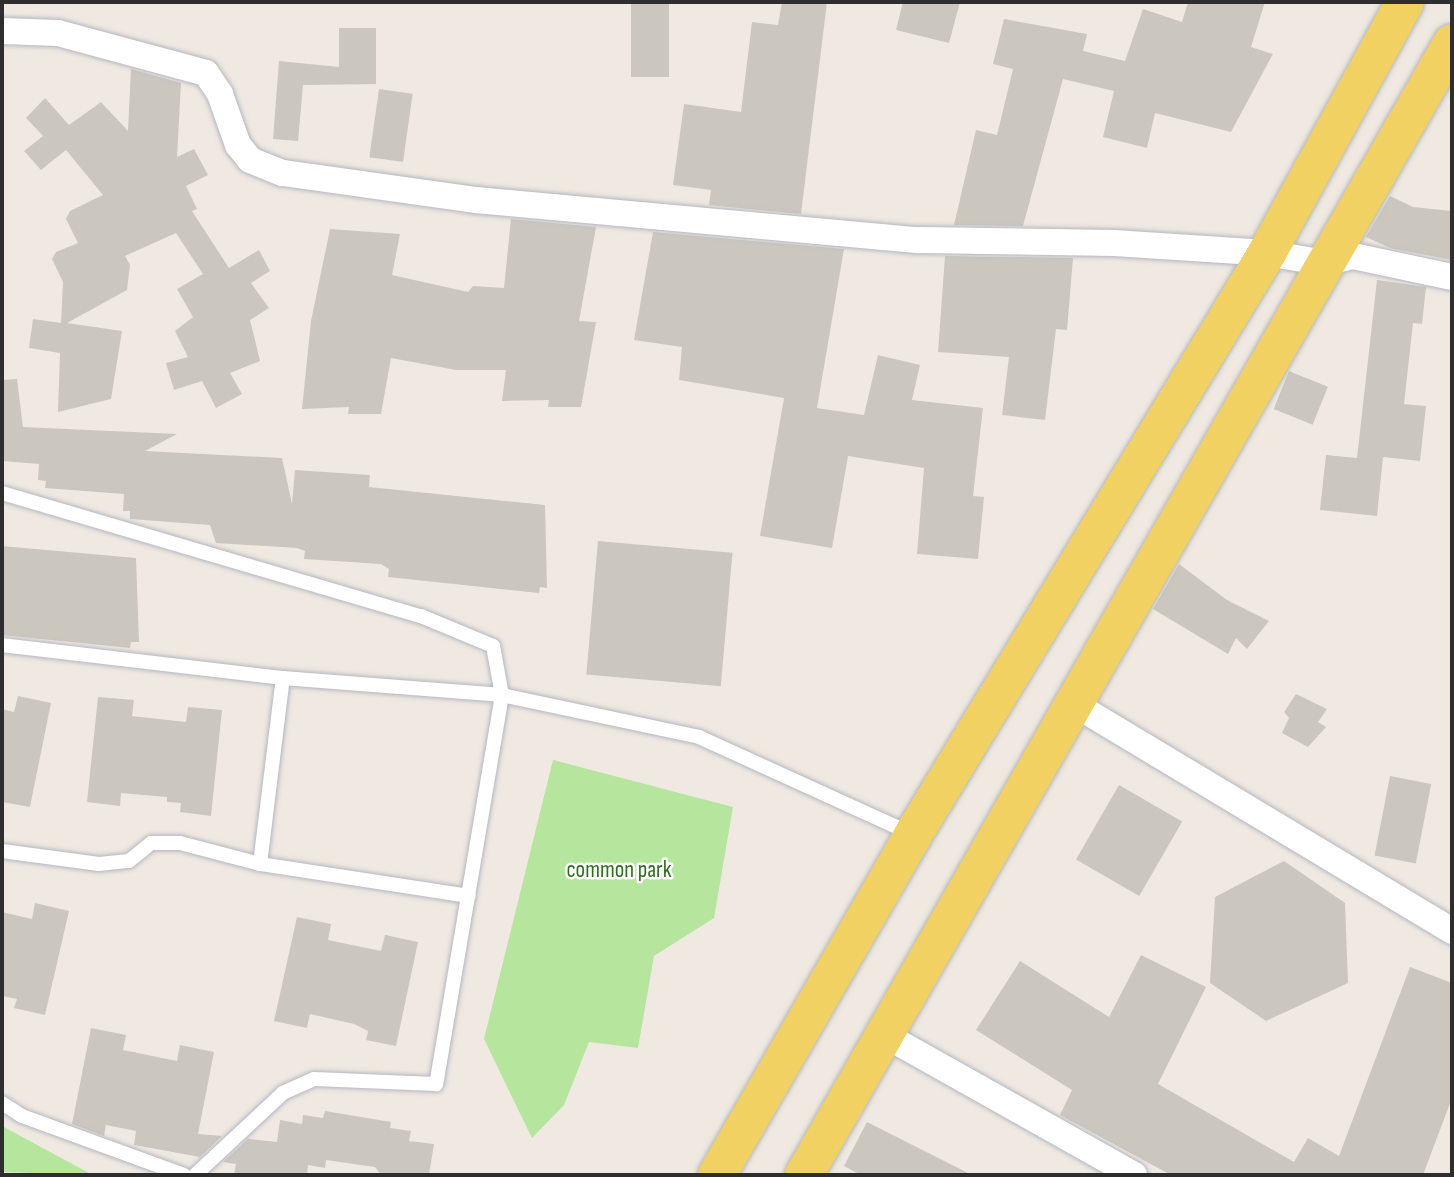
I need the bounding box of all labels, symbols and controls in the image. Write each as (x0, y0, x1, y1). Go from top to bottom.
park label: common park (567, 856, 671, 884)

